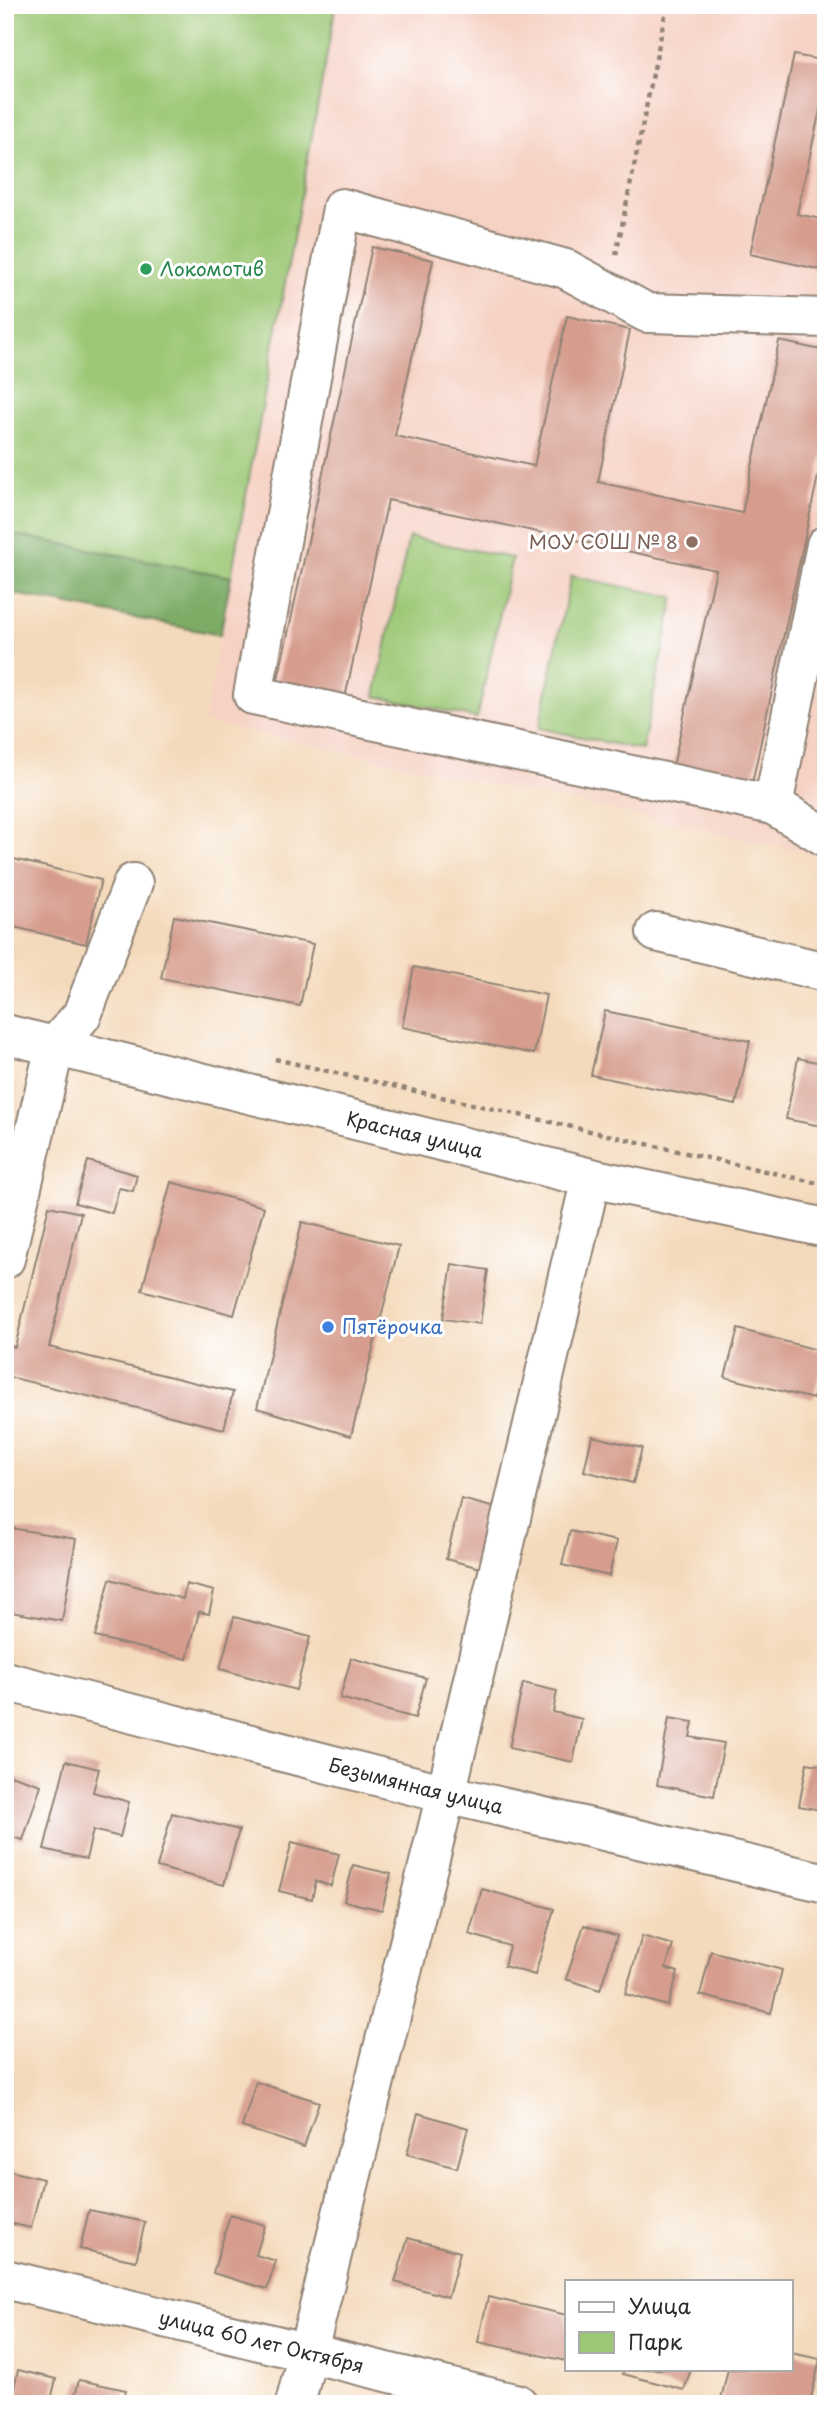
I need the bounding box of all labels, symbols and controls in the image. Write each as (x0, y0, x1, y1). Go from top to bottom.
place label: Локомотив (160, 254, 264, 282)
marker: Локомотив (138, 261, 154, 277)
place label: МОУ СОШ № 8 (529, 527, 678, 555)
marker: МОУ СОШ № 8 (684, 534, 700, 550)
street label: Красная улица (344, 1103, 486, 1164)
place label: Пятёрочка (342, 1312, 443, 1340)
marker: Пятёрочка (320, 1319, 336, 1335)
street label: Безымянная улица (326, 1750, 506, 1820)
legend (565, 2280, 792, 2370)
text: Улица (628, 2289, 691, 2321)
street label: улица 60 лет Октября (157, 2302, 367, 2379)
text: Парк (628, 2325, 683, 2357)

